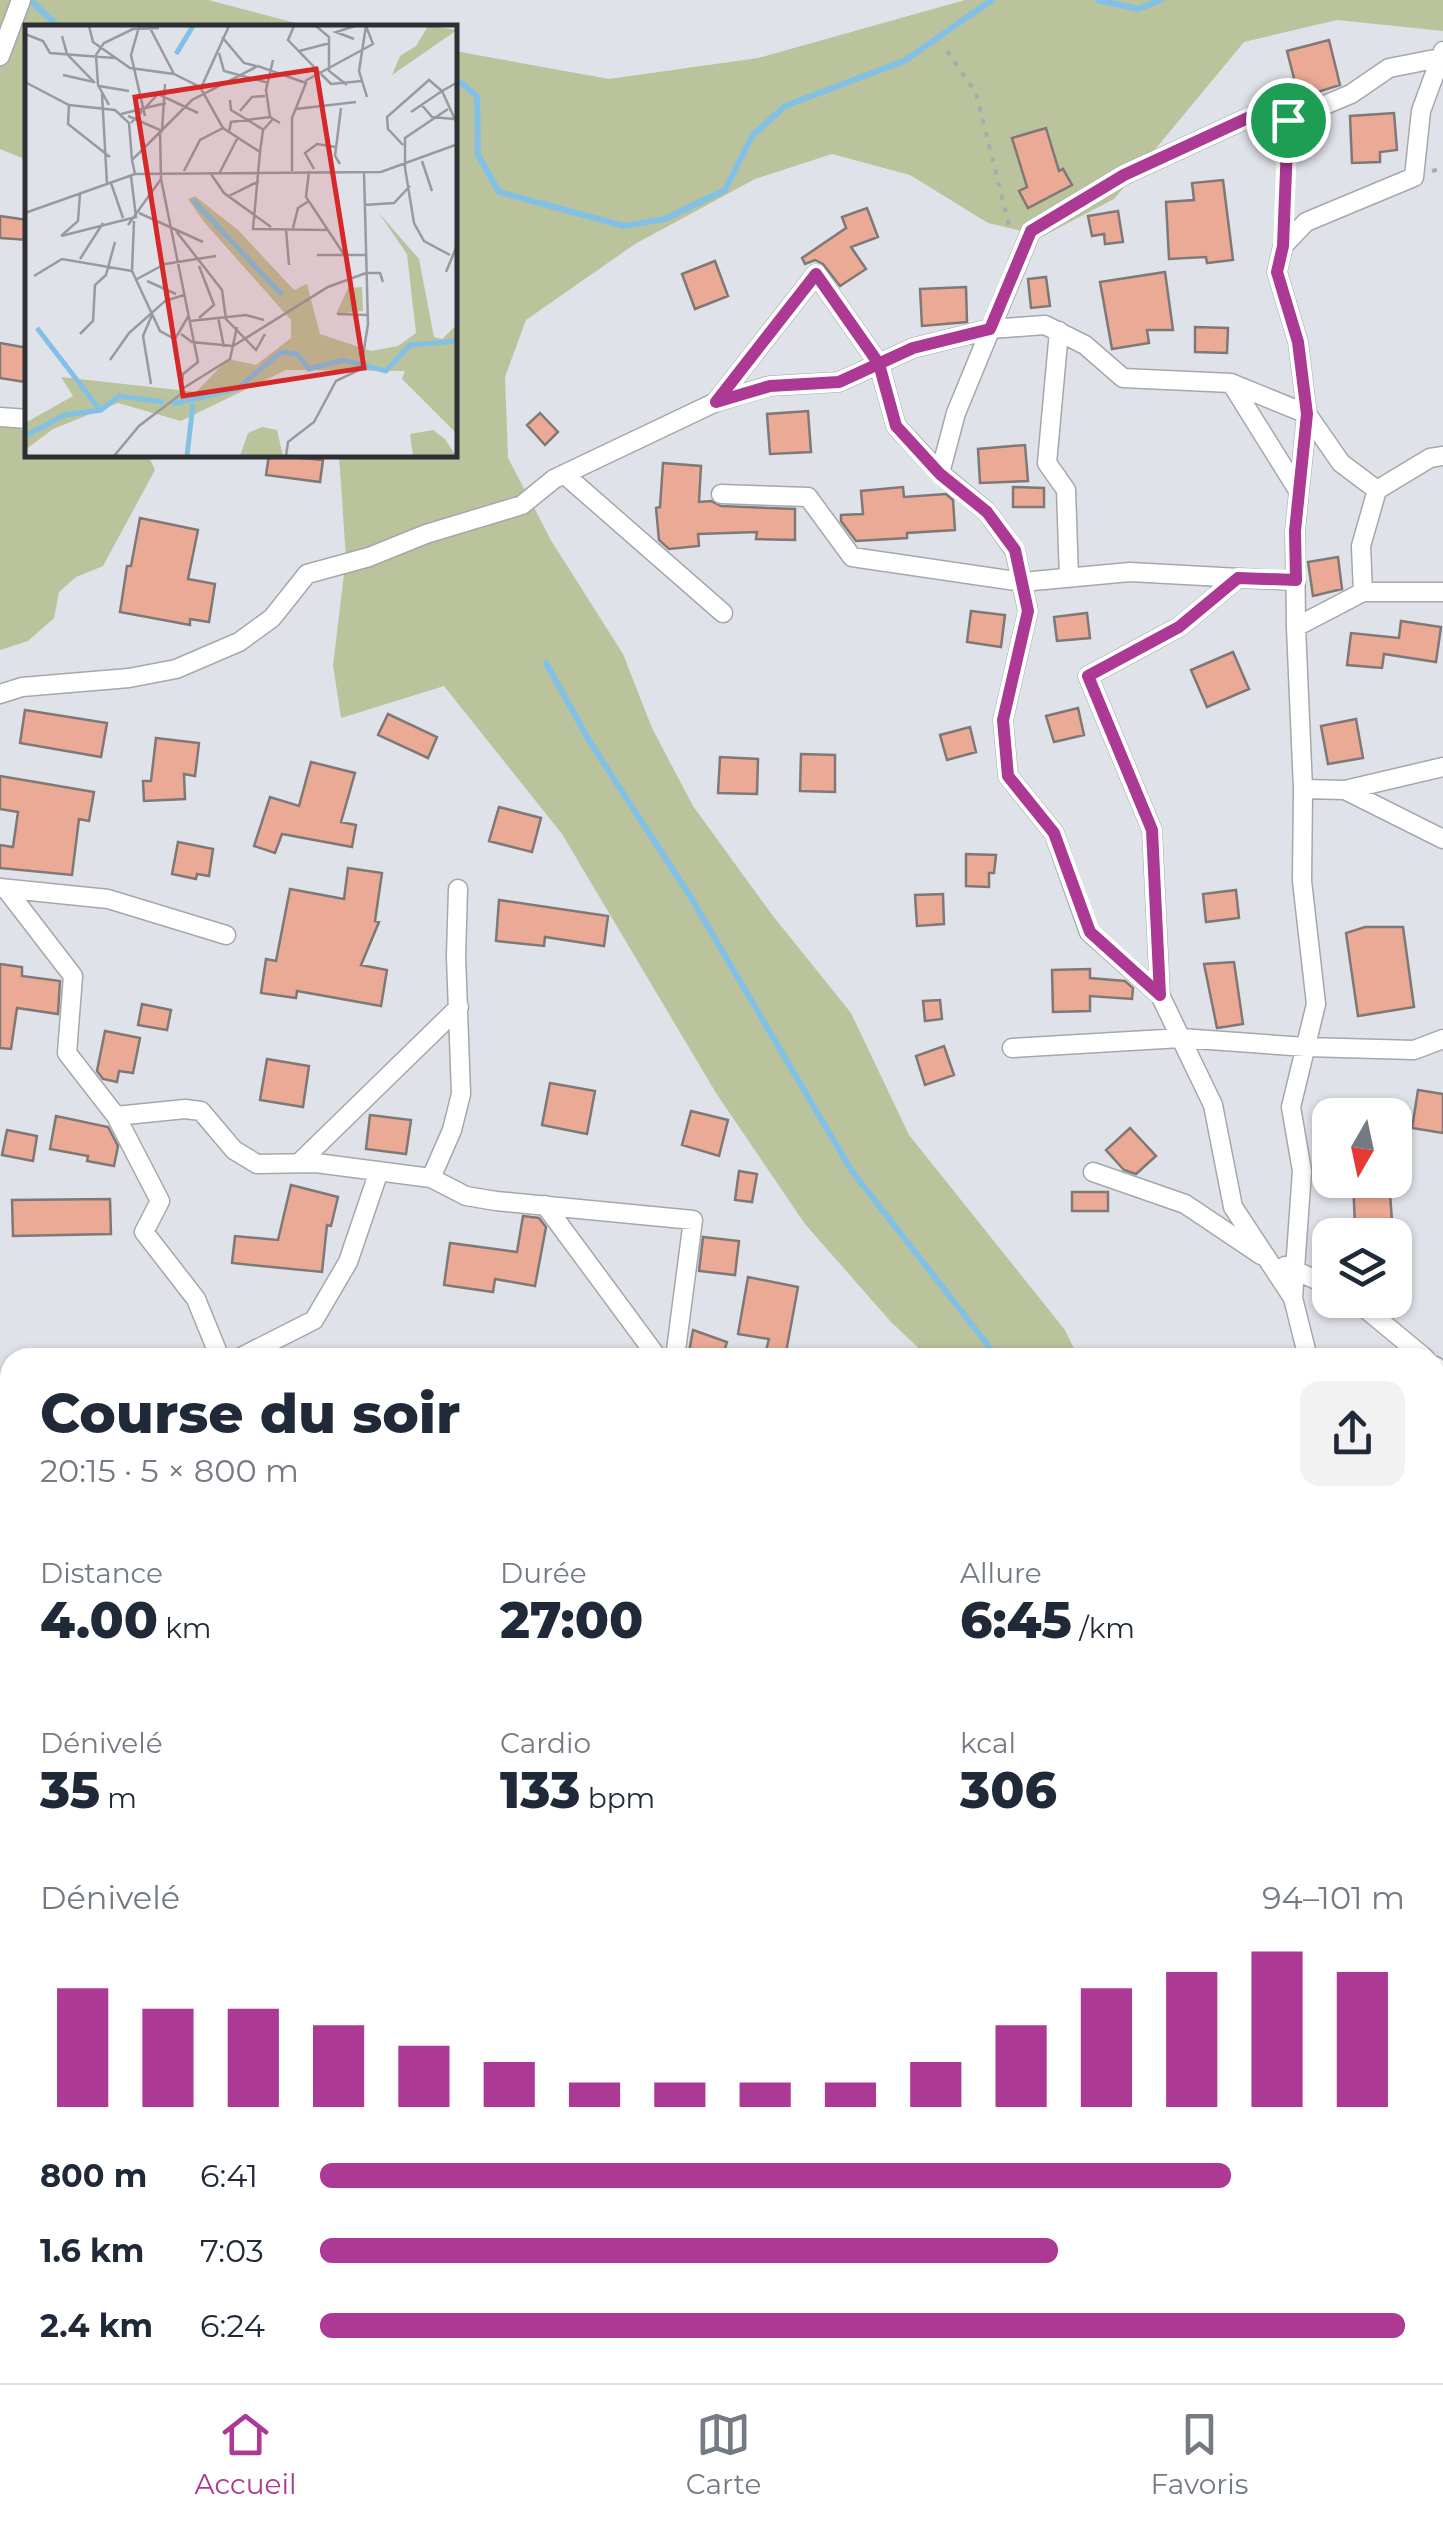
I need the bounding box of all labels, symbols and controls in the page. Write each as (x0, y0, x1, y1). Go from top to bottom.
inset map (25, 25, 458, 458)
pin (1246, 78, 1331, 163)
icon: arrive (1261, 93, 1316, 148)
north arrow (1312, 1098, 1412, 1198)
map controls (1312, 1098, 1412, 1318)
button: layers (1312, 1218, 1412, 1318)
text: Course du soir (40, 1380, 460, 1447)
button: share (1300, 1381, 1405, 1486)
text: 20:15 · 5 × 800 m (40, 1451, 299, 1490)
text: Distance (40, 1556, 163, 1590)
text: Durée (500, 1556, 587, 1590)
text: Allure (960, 1556, 1042, 1590)
text: 4.00 (40, 1590, 158, 1651)
text: 27:00 (500, 1590, 643, 1651)
text: 6:45 (960, 1590, 1072, 1651)
text: km (158, 1611, 212, 1645)
text: /km (1072, 1611, 1135, 1645)
text: Dénivelé (40, 1726, 163, 1760)
text: Cardio (500, 1726, 591, 1760)
text: kcal (960, 1726, 1016, 1760)
text: 35 (40, 1760, 100, 1821)
text: 133 (500, 1760, 580, 1821)
text: 306 (960, 1760, 1057, 1821)
text: m (100, 1781, 137, 1815)
text: bpm (580, 1781, 655, 1815)
text: Dénivelé (40, 1878, 180, 1917)
text: 94–101 m (1262, 1878, 1405, 1917)
text: 800 m (40, 2156, 147, 2195)
text: 6:41 (200, 2156, 258, 2195)
text: 1.6 km (40, 2231, 144, 2270)
text: 7:03 (200, 2231, 264, 2270)
text: 2.4 km (40, 2306, 153, 2345)
text: 6:24 (200, 2306, 265, 2345)
tab: Accueil (195, 2407, 297, 2501)
tab: Carte (686, 2407, 761, 2501)
tab: Favoris (1151, 2407, 1248, 2501)

